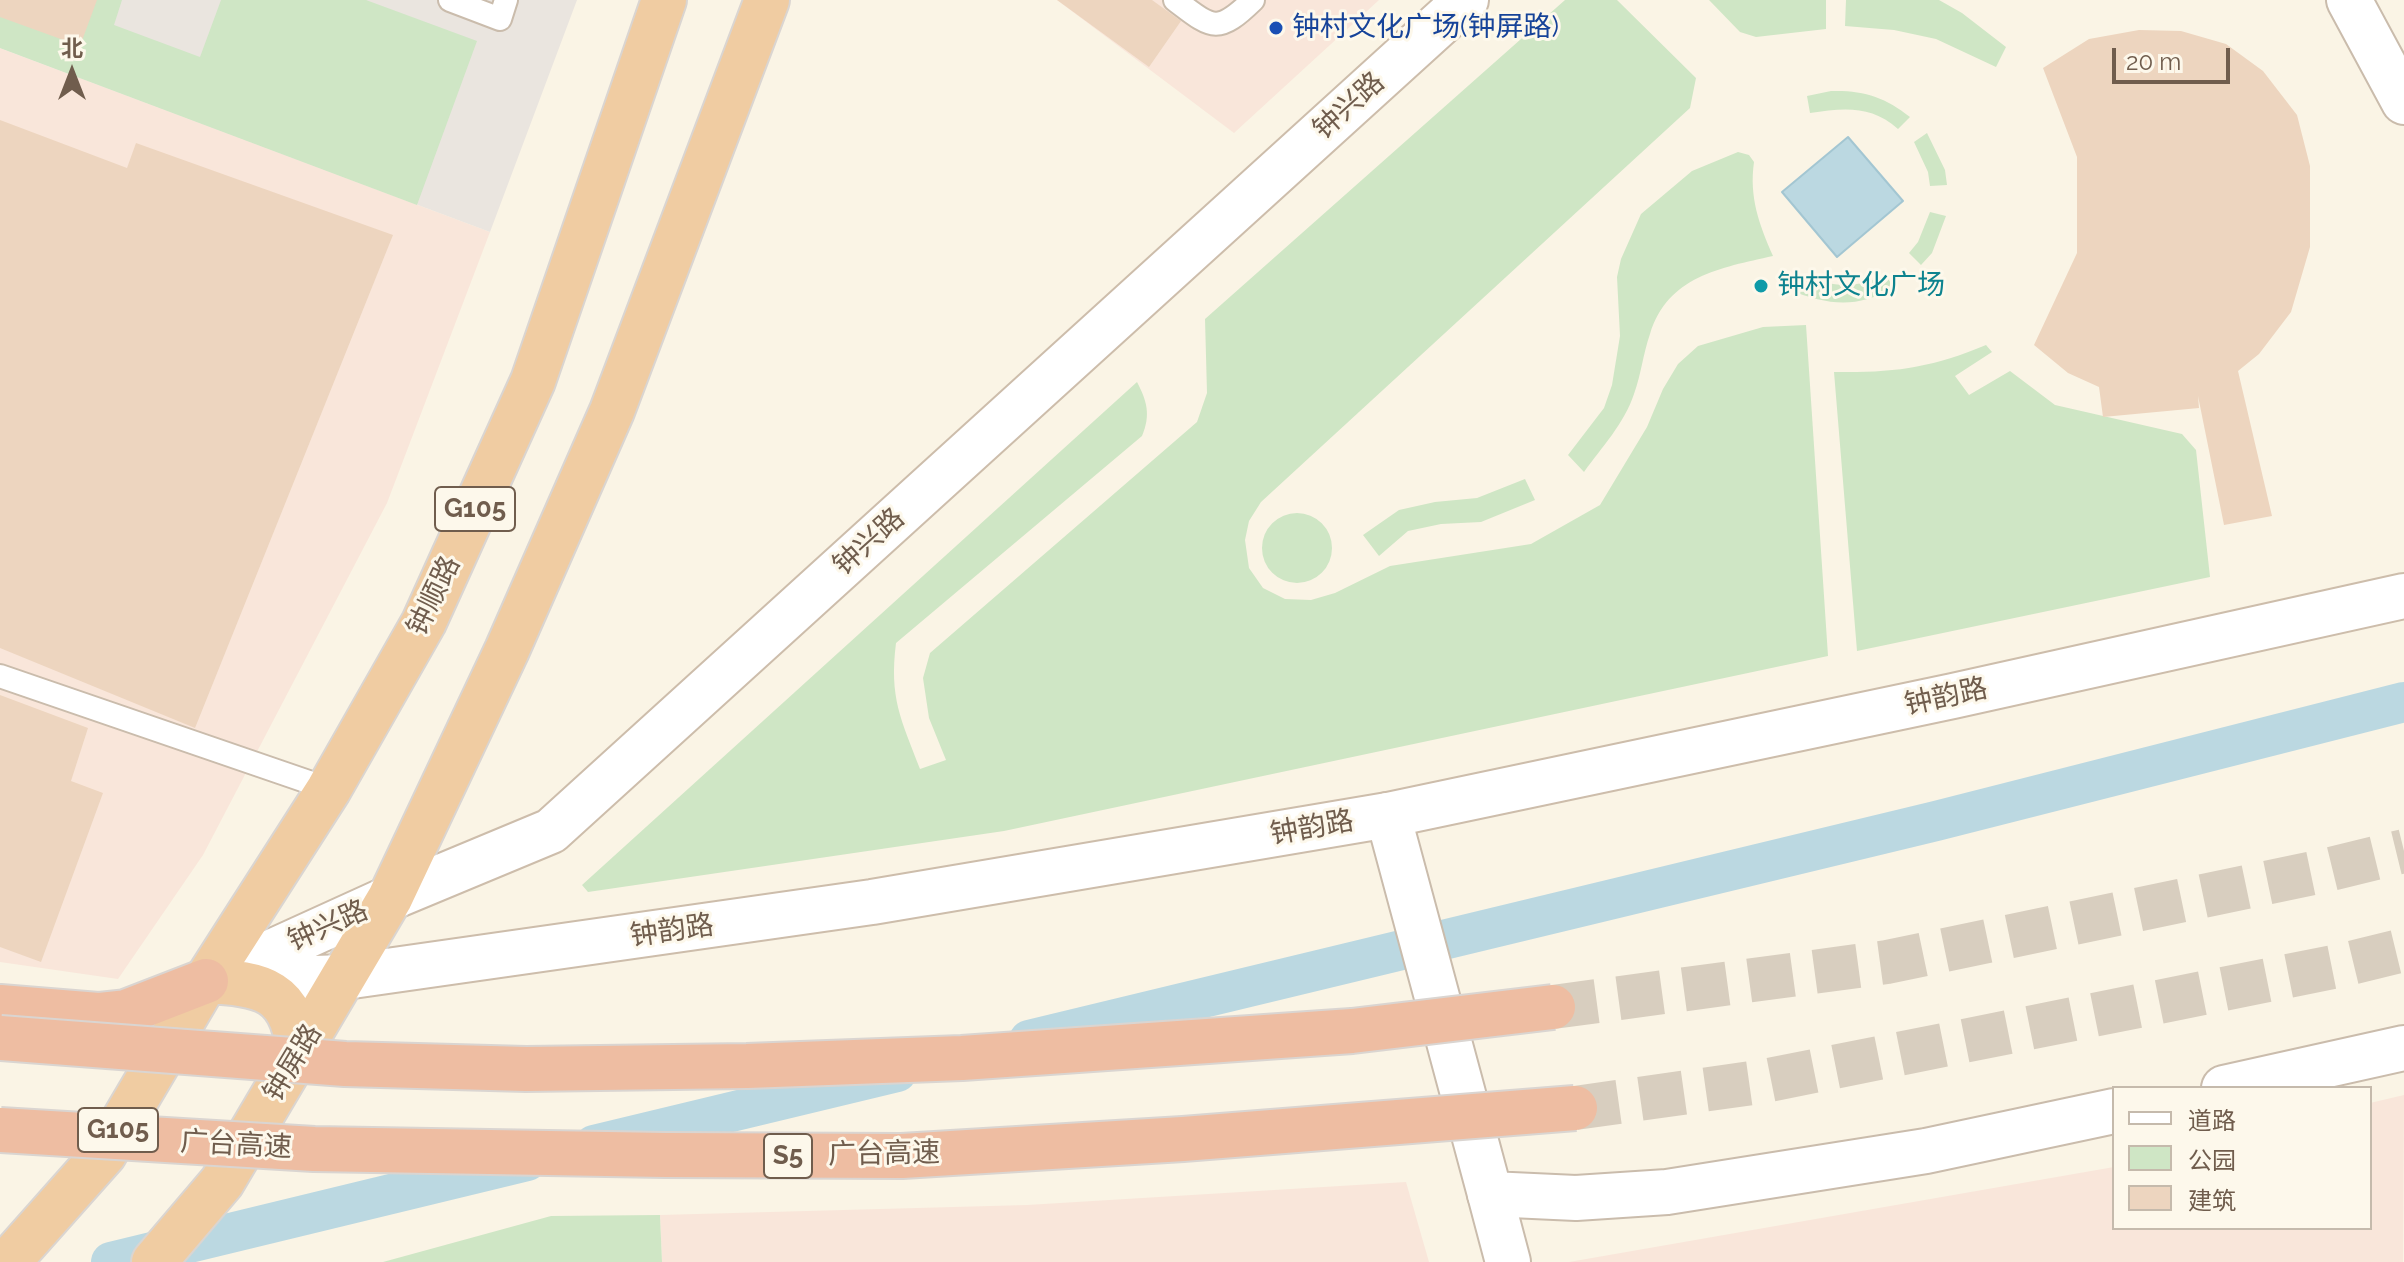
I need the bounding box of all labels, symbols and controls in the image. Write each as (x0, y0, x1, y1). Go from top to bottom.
place label: 钟村文化广场(钟屏路) (1292, 11, 1559, 45)
marker: 钟村文化广场(钟屏路) (1267, 19, 1285, 37)
north arrow (32, 32, 112, 112)
scale bar (2116, 32, 2234, 82)
text: 北 (61, 35, 83, 61)
text: 20 m (2126, 47, 2181, 76)
street label: 钟兴路 (1307, 65, 1391, 147)
place label: 钟村文化广场 (1777, 269, 1945, 303)
marker: 钟村文化广场 (1752, 277, 1770, 295)
road number: G105 (435, 487, 515, 531)
street label: 钟兴路 (827, 501, 911, 583)
street label: 钟顺路 (400, 551, 468, 641)
street label: 钟韵路 (1901, 672, 1991, 722)
street label: 钟韵路 (1268, 804, 1356, 852)
street label: 钟兴路 (283, 894, 373, 958)
street label: 钟韵路 (628, 909, 716, 953)
street label: 钟屏路 (257, 1018, 329, 1108)
legend (2112, 1086, 2372, 1230)
text: 道路 (2188, 1106, 2236, 1135)
road number: G105 (78, 1108, 158, 1152)
street label: 广台高速 (179, 1125, 293, 1165)
road number: S5 (764, 1134, 812, 1178)
street label: 广台高速 (828, 1136, 940, 1172)
text: 公园 (2188, 1146, 2236, 1175)
text: 建筑 (2188, 1186, 2236, 1215)

